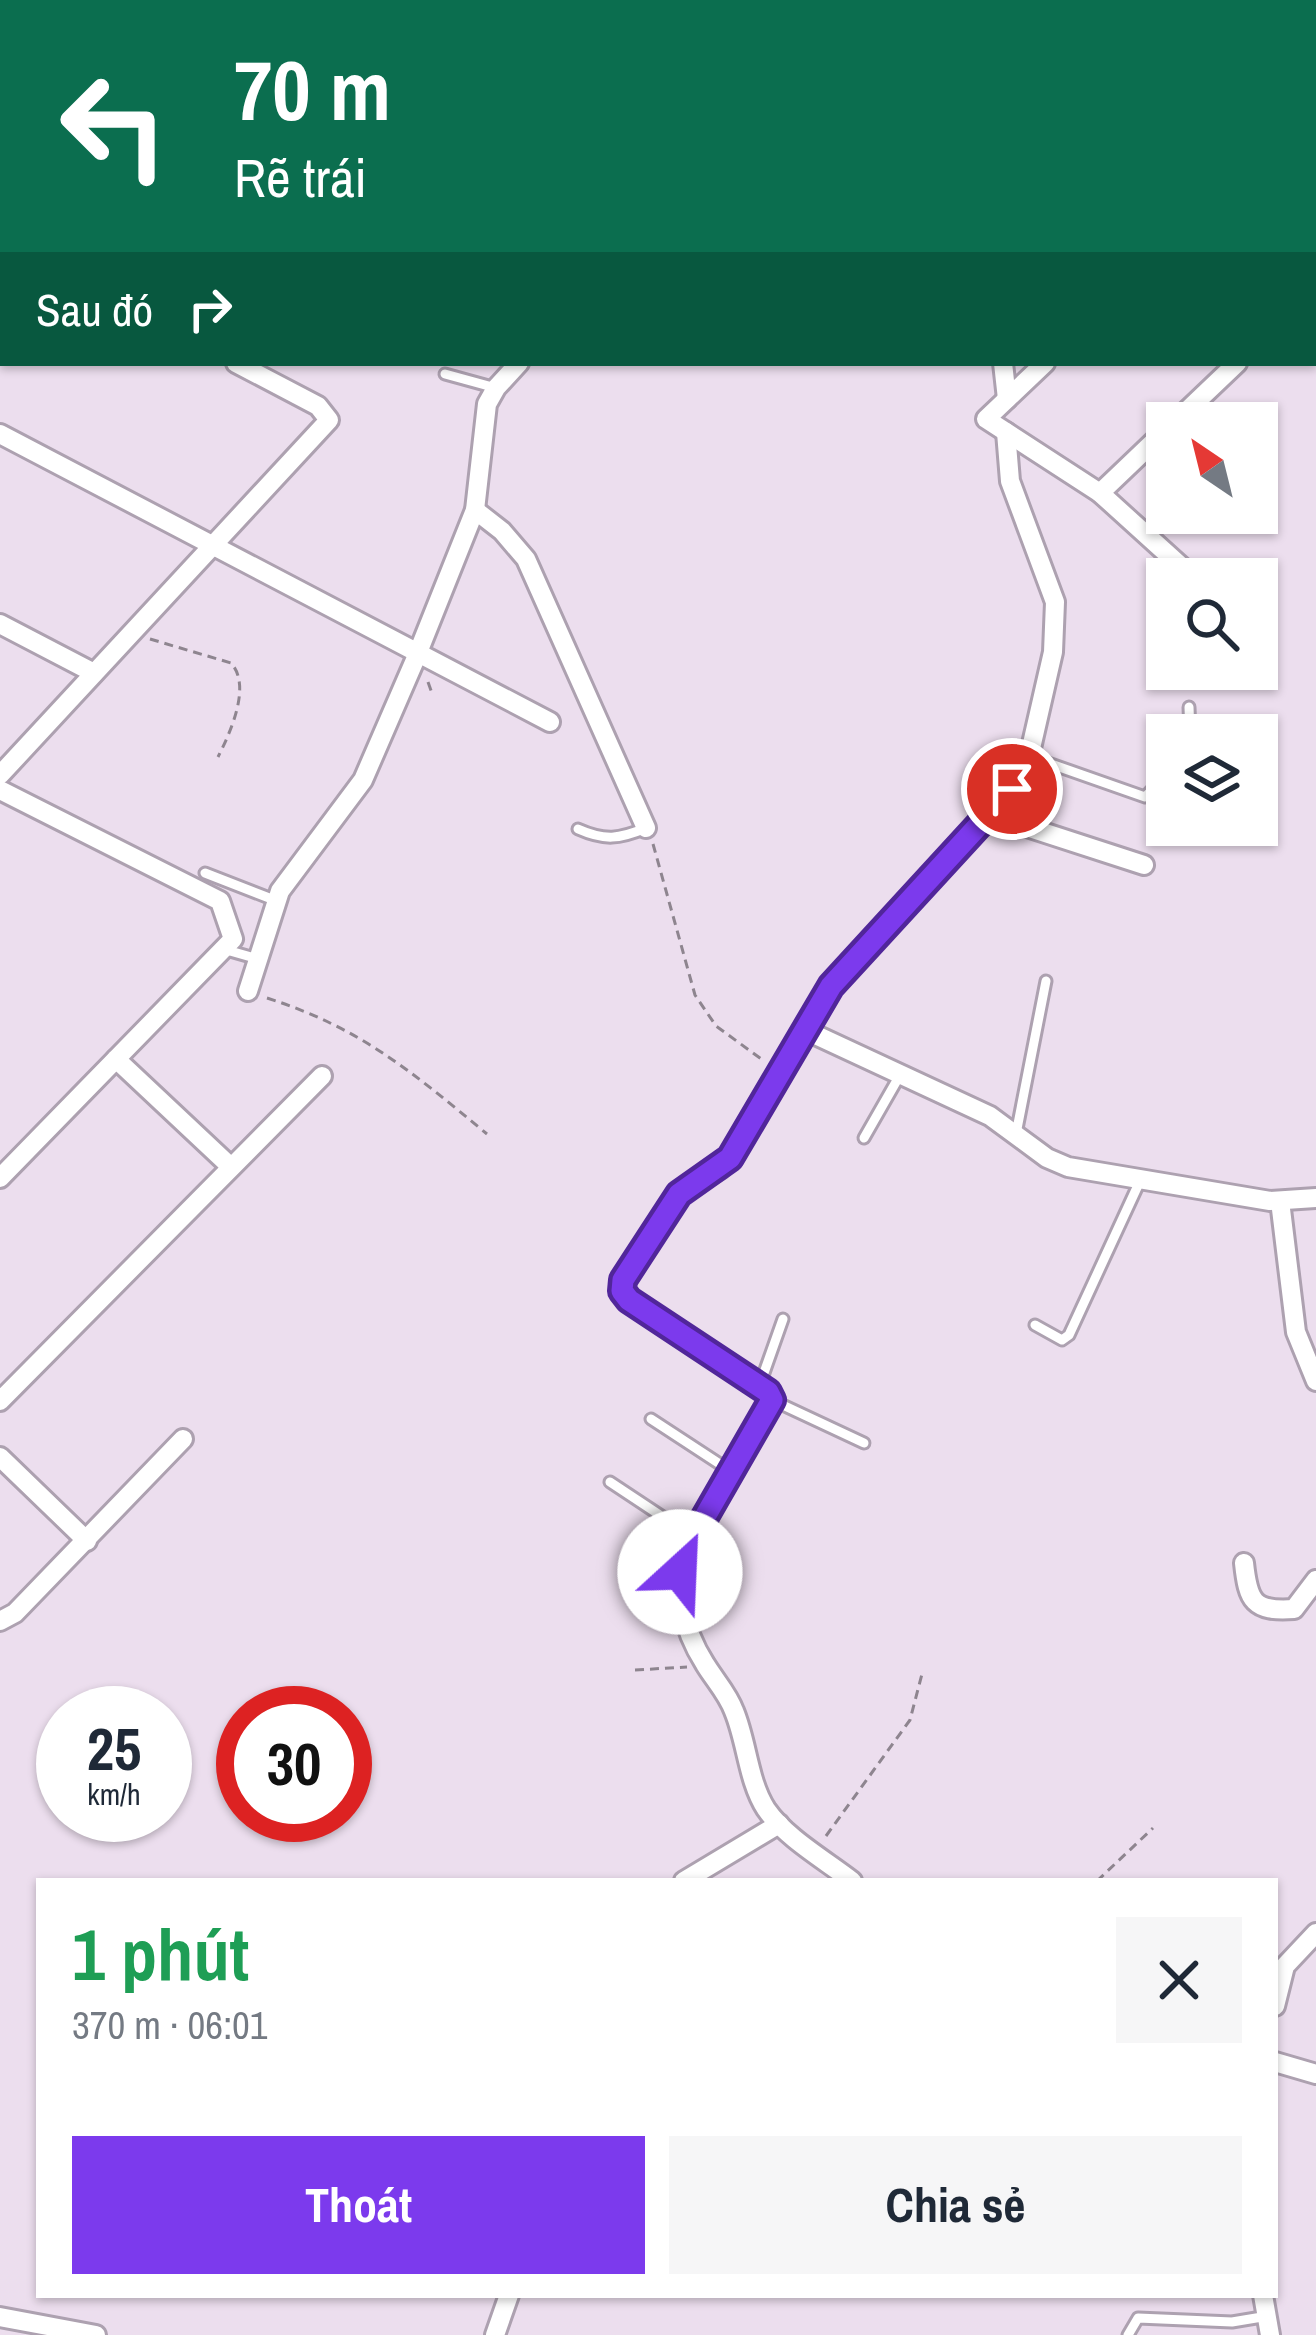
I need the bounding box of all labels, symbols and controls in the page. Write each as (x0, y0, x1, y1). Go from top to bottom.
text: 70 m (234, 33, 391, 146)
icon: left (36, 48, 192, 204)
text: Rẽ trái (234, 141, 367, 214)
icon: right (177, 276, 243, 342)
text: Sau đó (36, 279, 153, 340)
north arrow (1146, 402, 1278, 534)
map controls (1146, 402, 1278, 846)
button: search (1146, 558, 1278, 690)
button: layers (1146, 714, 1278, 846)
pin (961, 738, 1063, 840)
icon: arrive (979, 756, 1045, 822)
position arrow (617, 1509, 743, 1635)
speed limit sign: 30 (216, 1686, 372, 1842)
text: 25 (87, 1708, 141, 1789)
text: km/h (87, 1774, 141, 1814)
text: 1 phút (72, 1905, 249, 2002)
button: close (1116, 1917, 1242, 2043)
text: 370 m · 06:01 (72, 1999, 268, 2051)
button: Thoát (72, 2136, 645, 2274)
button: Chia sẻ (669, 2136, 1242, 2274)

